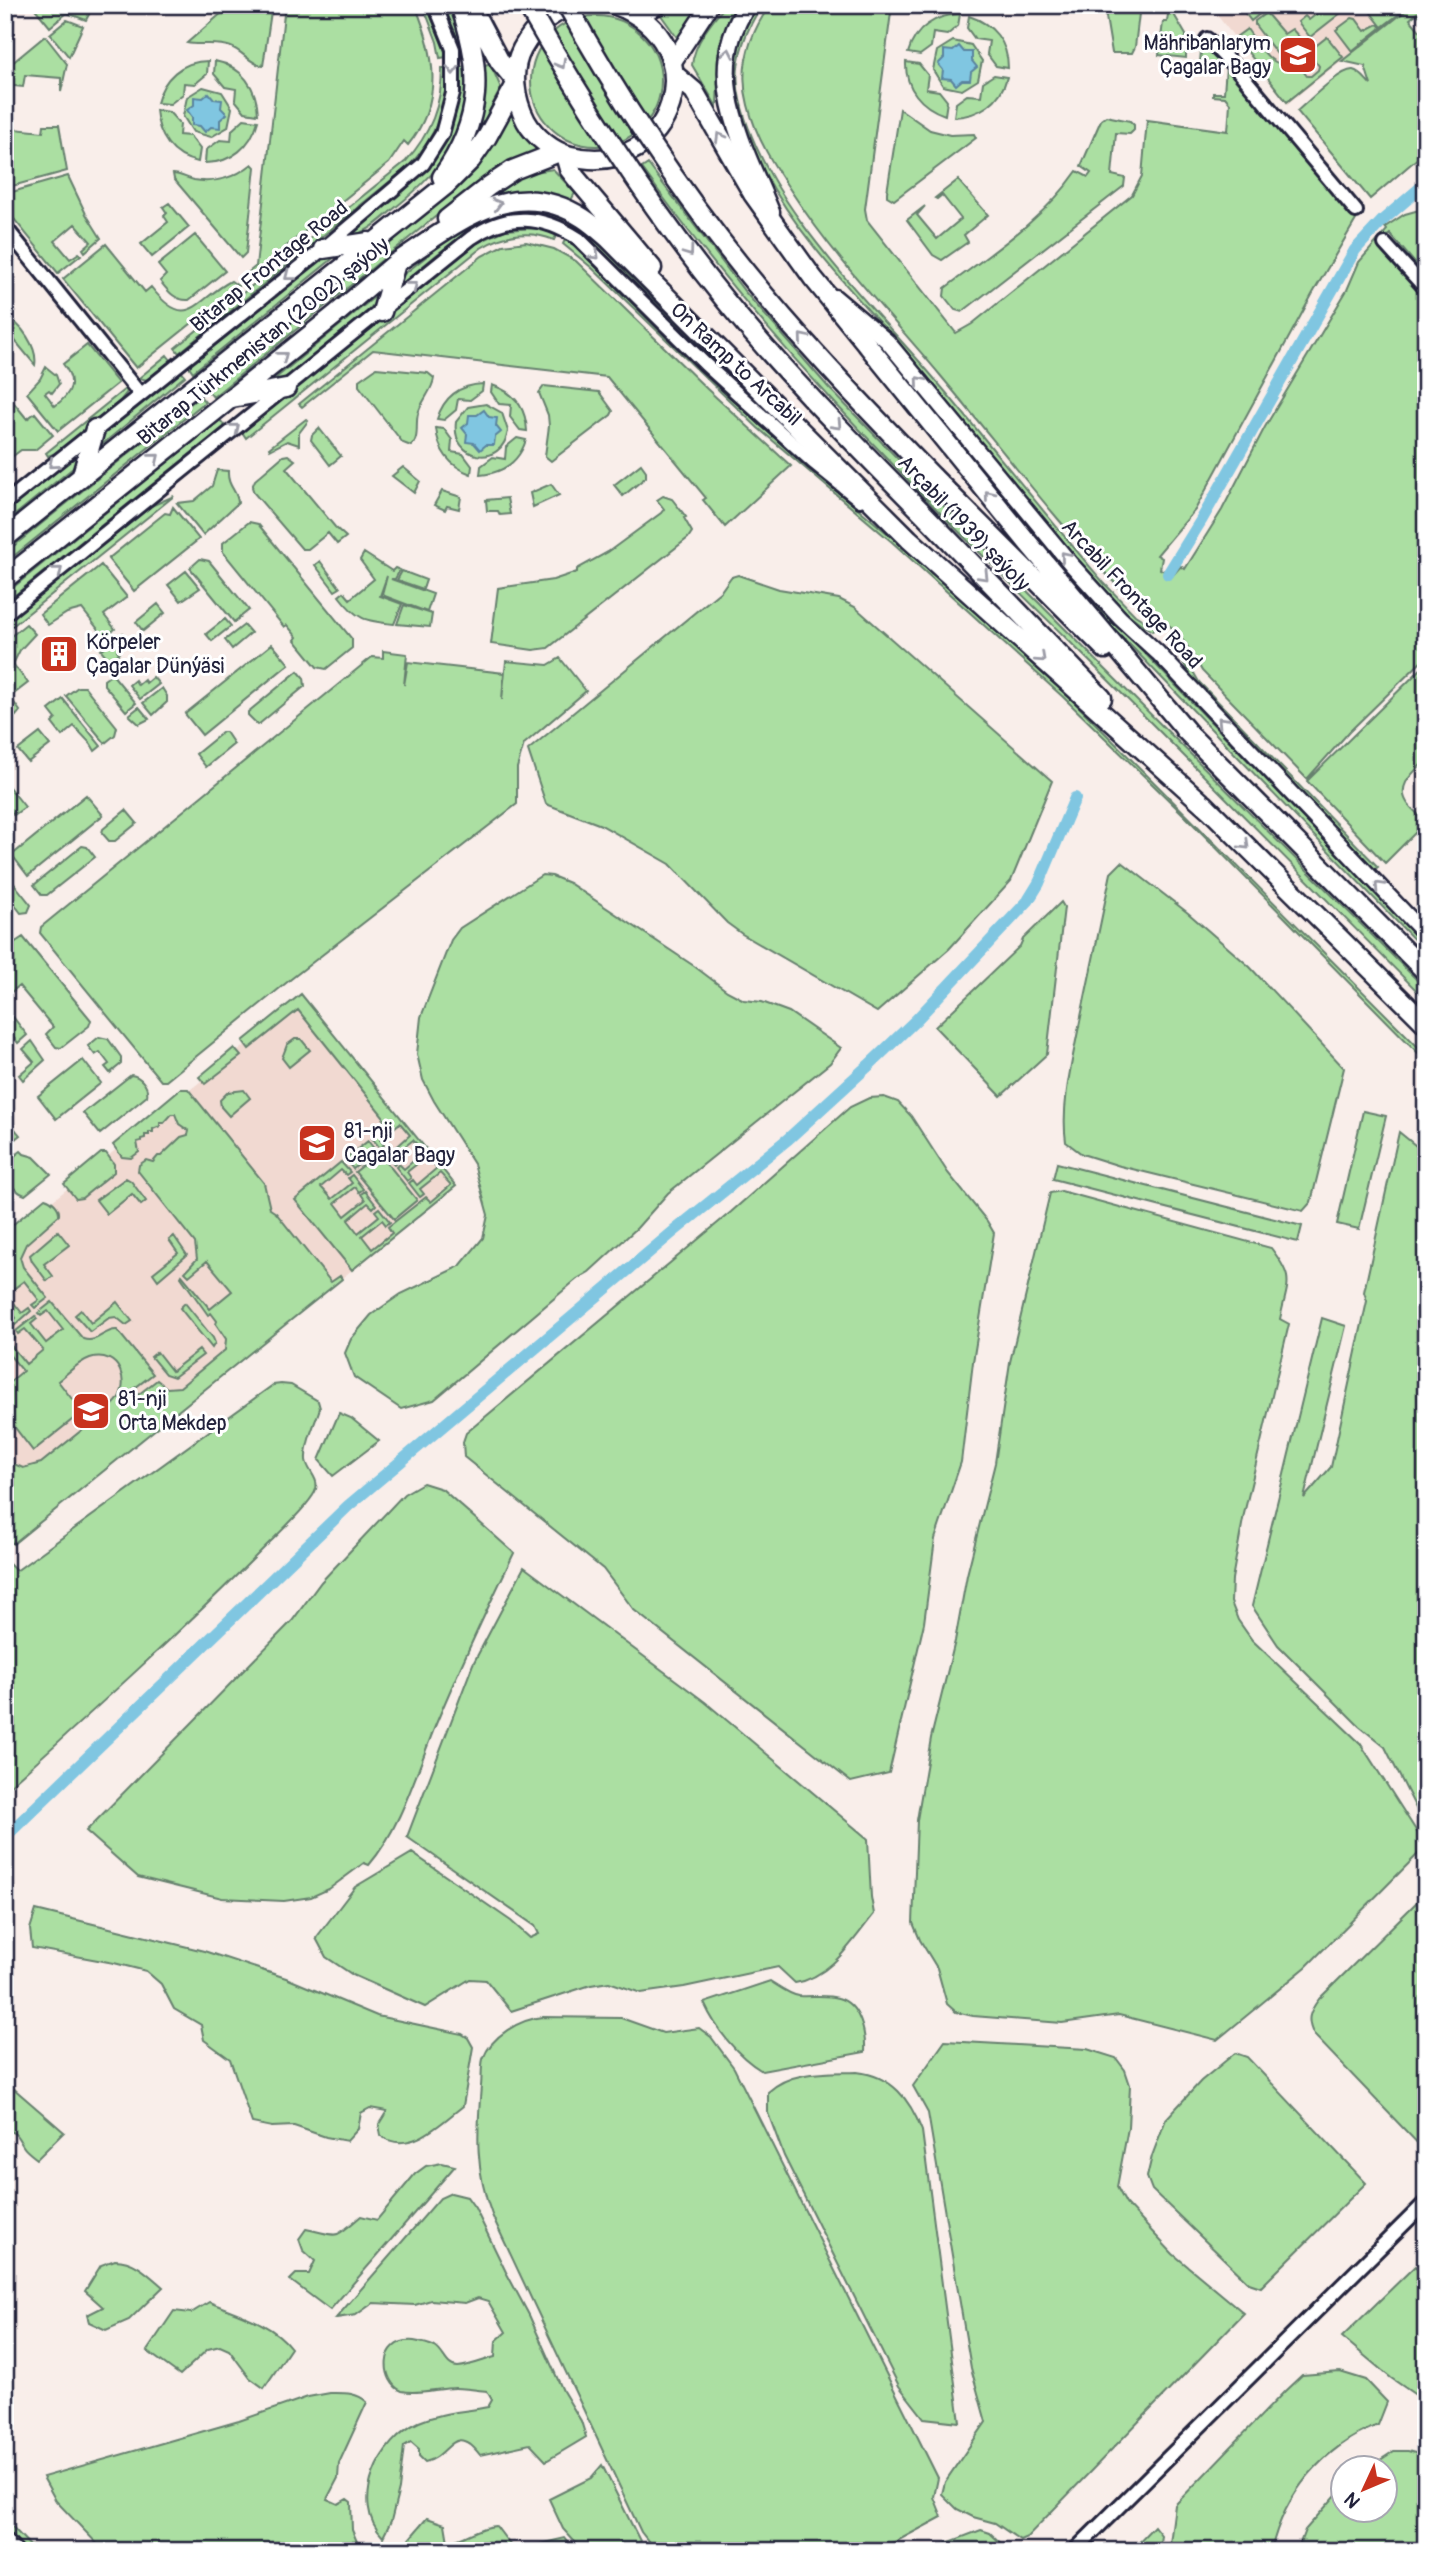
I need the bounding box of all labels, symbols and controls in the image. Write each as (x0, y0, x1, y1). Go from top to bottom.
place label: Mähribanlarym Çagalar Bagy (1144, 30, 1271, 81)
school or university icon: Mähribanlarym Çagalar Bagy (1277, 34, 1319, 76)
one-way arrow (719, 47, 734, 59)
one-way arrow (553, 57, 566, 70)
one-way arrow (445, 65, 461, 76)
one-way arrow (716, 132, 729, 145)
street label: Bitarap Frontage Road (185, 194, 354, 338)
one-way arrow (490, 198, 502, 212)
street label: Bitarap Türkmenistan (2002) şaýoly (132, 231, 395, 451)
one-way arrow (681, 244, 694, 257)
one-way arrow (587, 246, 600, 259)
one-way arrow (284, 268, 296, 281)
one-way arrow (405, 282, 418, 294)
street label: On Ramp to Arcabil (664, 297, 807, 432)
one-way arrow (798, 334, 811, 346)
one-way arrow (275, 352, 287, 365)
one-way arrow (915, 377, 928, 389)
one-way arrow (828, 417, 841, 430)
one-way arrow (227, 424, 240, 436)
street label: Arçabil (1939) şaýoly (892, 450, 1036, 597)
one-way arrow (148, 453, 160, 466)
one-way arrow (49, 456, 62, 468)
one-way arrow (985, 490, 998, 502)
street label: Arcabil Frontage Road (1055, 514, 1208, 675)
one-way arrow (1061, 552, 1073, 565)
one-way arrow (50, 567, 63, 579)
one-way arrow (976, 568, 989, 581)
place label: Körpeler Çagalar Dünýäsi (86, 629, 224, 680)
building icon: Körpeler Çagalar Dünýäsi (38, 633, 80, 675)
one-way arrow (1033, 649, 1046, 662)
one-way arrow (1217, 716, 1230, 729)
one-way arrow (1237, 836, 1250, 849)
one-way arrow (1374, 881, 1387, 894)
place label: 81-nji Cagalar Bagy (344, 1118, 455, 1169)
school or university icon: 81-nji Cagalar Bagy (296, 1122, 338, 1164)
place label: 81-nji Orta Mekdep (118, 1386, 227, 1437)
school or university icon: 81-nji Orta Mekdep (70, 1390, 112, 1432)
north arrow (1330, 2454, 1400, 2524)
text: N (1339, 2487, 1366, 2513)

